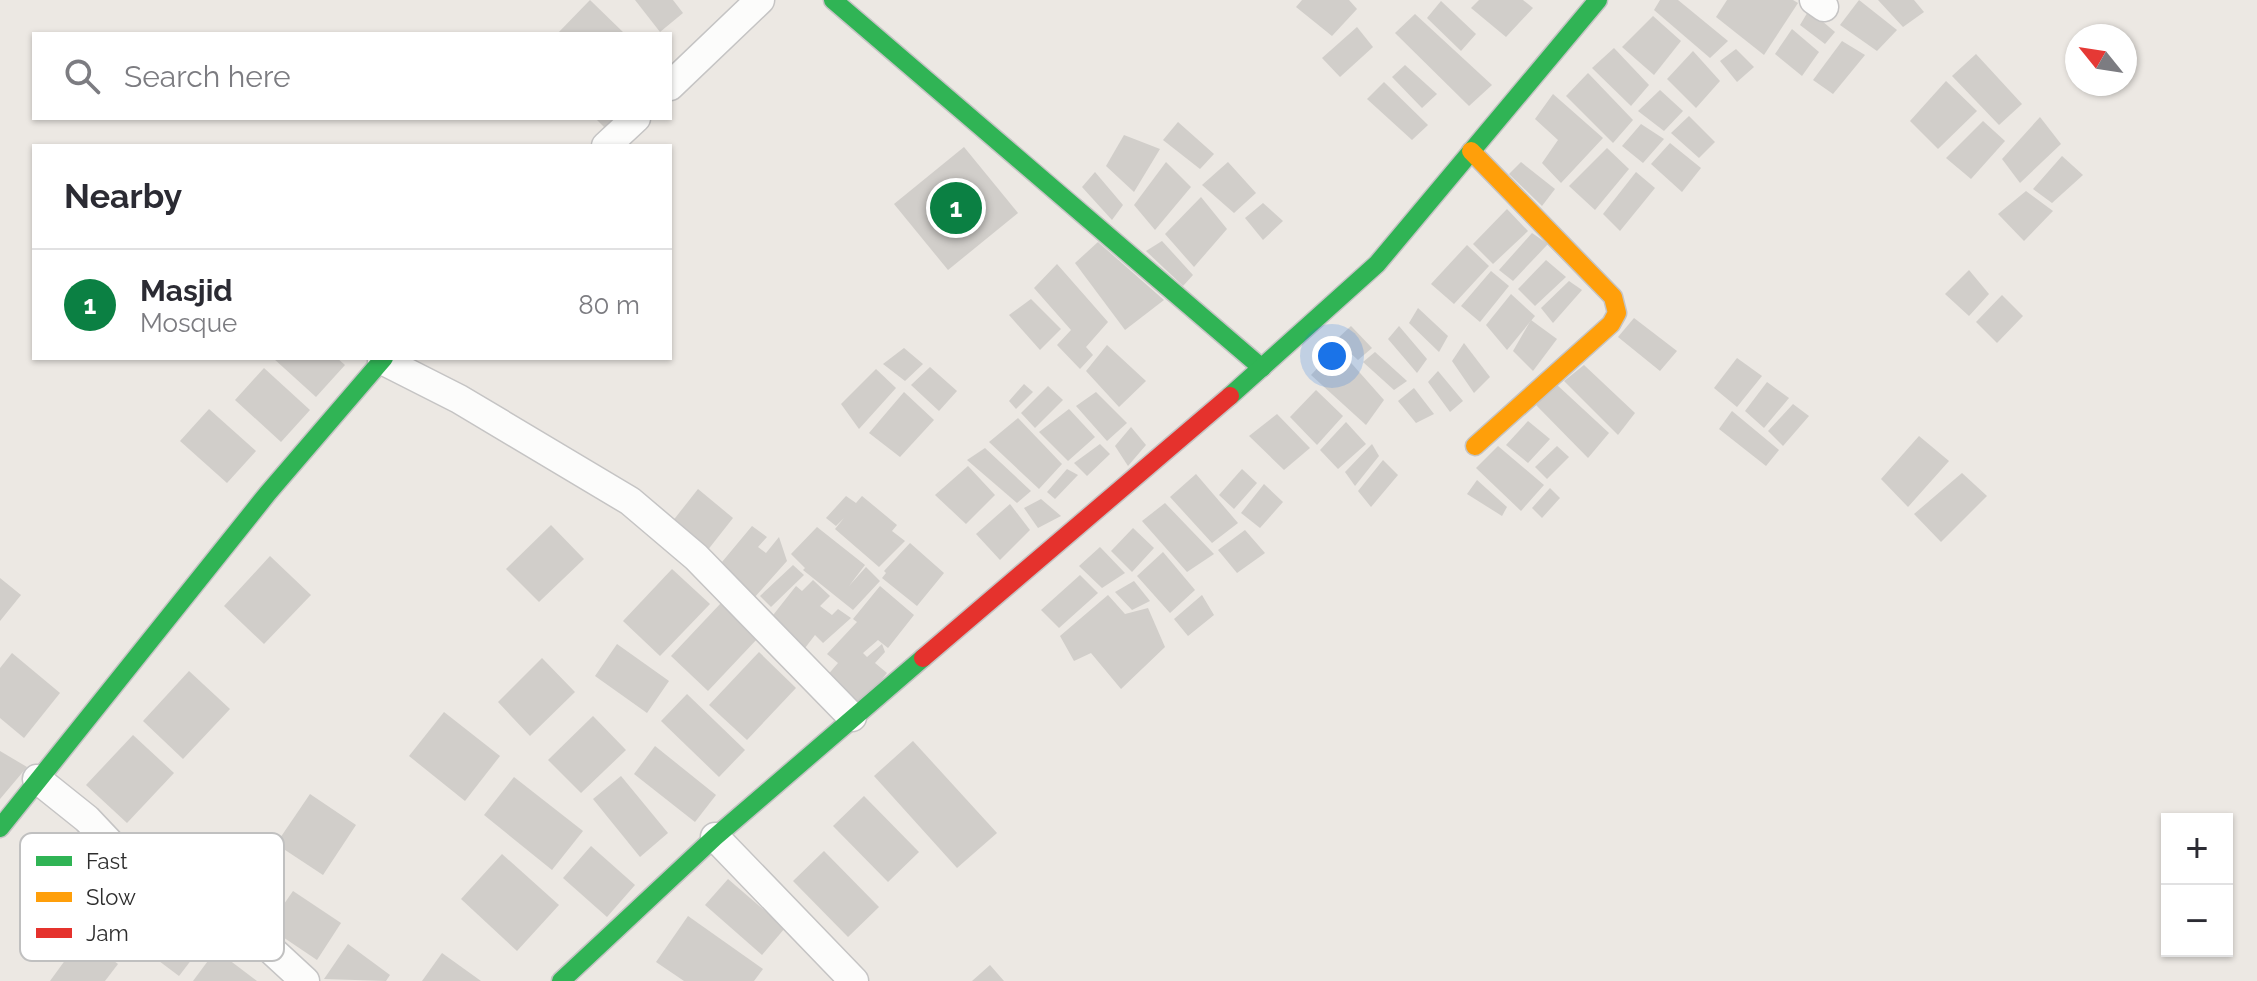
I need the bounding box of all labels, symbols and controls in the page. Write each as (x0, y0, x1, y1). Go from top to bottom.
north arrow (2065, 24, 2137, 96)
search box (32, 32, 672, 120)
icon: search (60, 54, 104, 98)
text: Search here (124, 59, 291, 94)
text: Nearby (64, 176, 182, 216)
pin: 1 (930, 178, 982, 238)
text: Masjid (140, 273, 233, 308)
text: 1 (84, 290, 96, 320)
text: 80 m (578, 290, 640, 320)
text: Mosque (140, 308, 237, 338)
your location (1312, 336, 1352, 376)
map controls (2161, 813, 2233, 957)
button: + (2161, 813, 2233, 885)
legend (20, 833, 284, 961)
text: Fast (86, 848, 128, 874)
text: Slow (86, 884, 136, 910)
button: − (2161, 885, 2233, 957)
text: Jam (86, 920, 129, 946)

